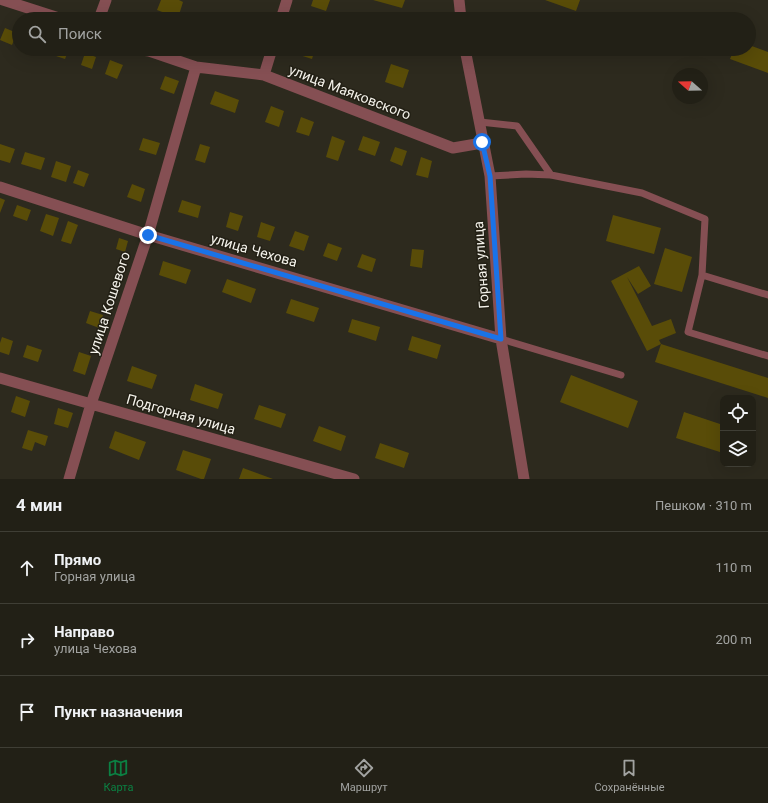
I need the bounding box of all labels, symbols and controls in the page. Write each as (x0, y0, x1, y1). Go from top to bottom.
search box (12, 12, 756, 56)
icon: search (26, 23, 48, 45)
text: Поиск (58, 25, 102, 43)
street label: улица Маяковского (287, 61, 413, 123)
north arrow (672, 68, 708, 104)
route start (473, 133, 491, 151)
street label: Горная улица (470, 221, 492, 309)
route end (139, 226, 157, 244)
street label: улица Чехова (209, 230, 299, 270)
street label: улица Кошевого (85, 250, 133, 356)
street label: Подгорная улица (125, 391, 237, 437)
map controls (720, 395, 756, 467)
button: locate (720, 395, 756, 431)
button: layers (720, 431, 756, 467)
text: 4 мин (16, 495, 62, 515)
text: Пешком · 310 m (655, 498, 752, 513)
text: Прямо (54, 551, 101, 569)
icon: ahead (16, 557, 38, 579)
text: 110 m (715, 560, 752, 575)
text: Горная улица (54, 569, 135, 584)
text: Направо (54, 623, 115, 641)
icon: right (16, 629, 38, 651)
text: 200 m (715, 632, 752, 647)
text: улица Чехова (54, 641, 137, 656)
icon: arrive (16, 701, 38, 723)
text: Пункт назначения (54, 703, 183, 721)
tab: Карта (103, 757, 133, 794)
tab: Маршрут (340, 757, 388, 794)
tab: Сохранённые (594, 757, 665, 794)

